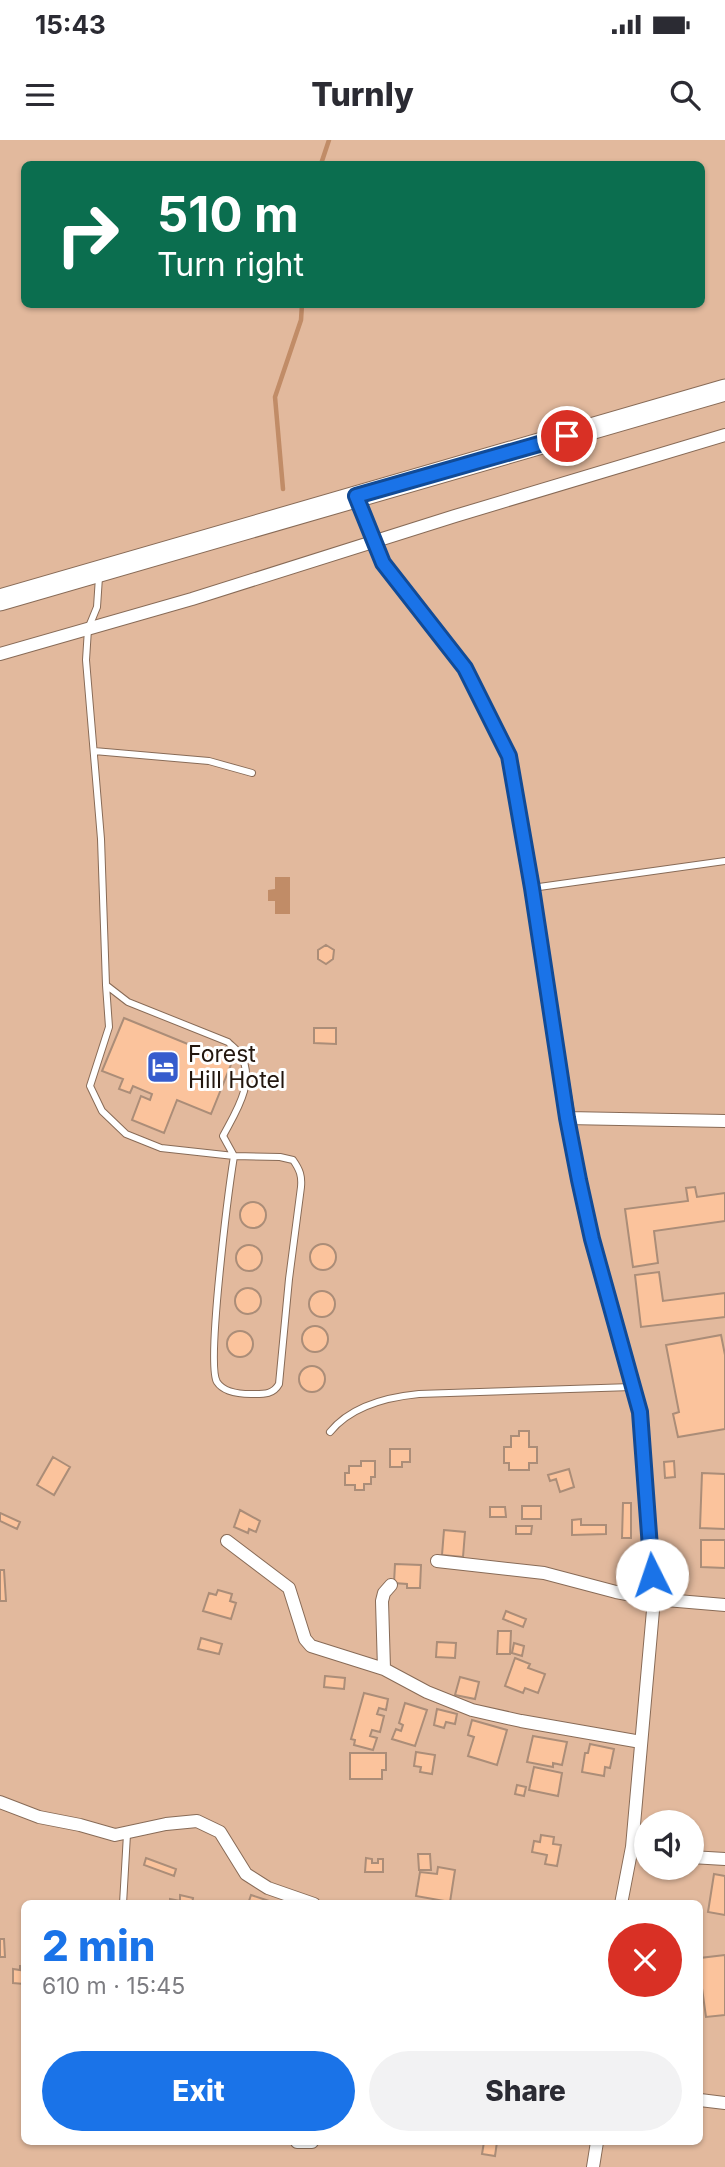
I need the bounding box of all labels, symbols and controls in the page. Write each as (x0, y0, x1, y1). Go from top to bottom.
text: 15:43 (35, 9, 106, 40)
text: Turnly (311, 75, 414, 114)
icon: menu (21, 76, 59, 114)
icon: search (666, 76, 704, 114)
text: 510 m (157, 185, 299, 244)
icon: right (42, 189, 133, 280)
text: Turn right (157, 245, 304, 284)
pin (537, 406, 597, 466)
icon: arrive (548, 417, 586, 455)
place label: Forest Hill Hotel (188, 1040, 285, 1094)
hotel icon: Forest Hill Hotel (144, 1048, 182, 1086)
position arrow (615, 1538, 689, 1612)
map controls (634, 1810, 704, 1880)
button: sound (634, 1810, 704, 1880)
text: 2 min (42, 1920, 156, 1971)
button: close (608, 1923, 682, 1997)
text: 610 m · 15:45 (42, 1972, 185, 2000)
button: Exit (42, 2051, 355, 2131)
button: Share (369, 2051, 682, 2131)

